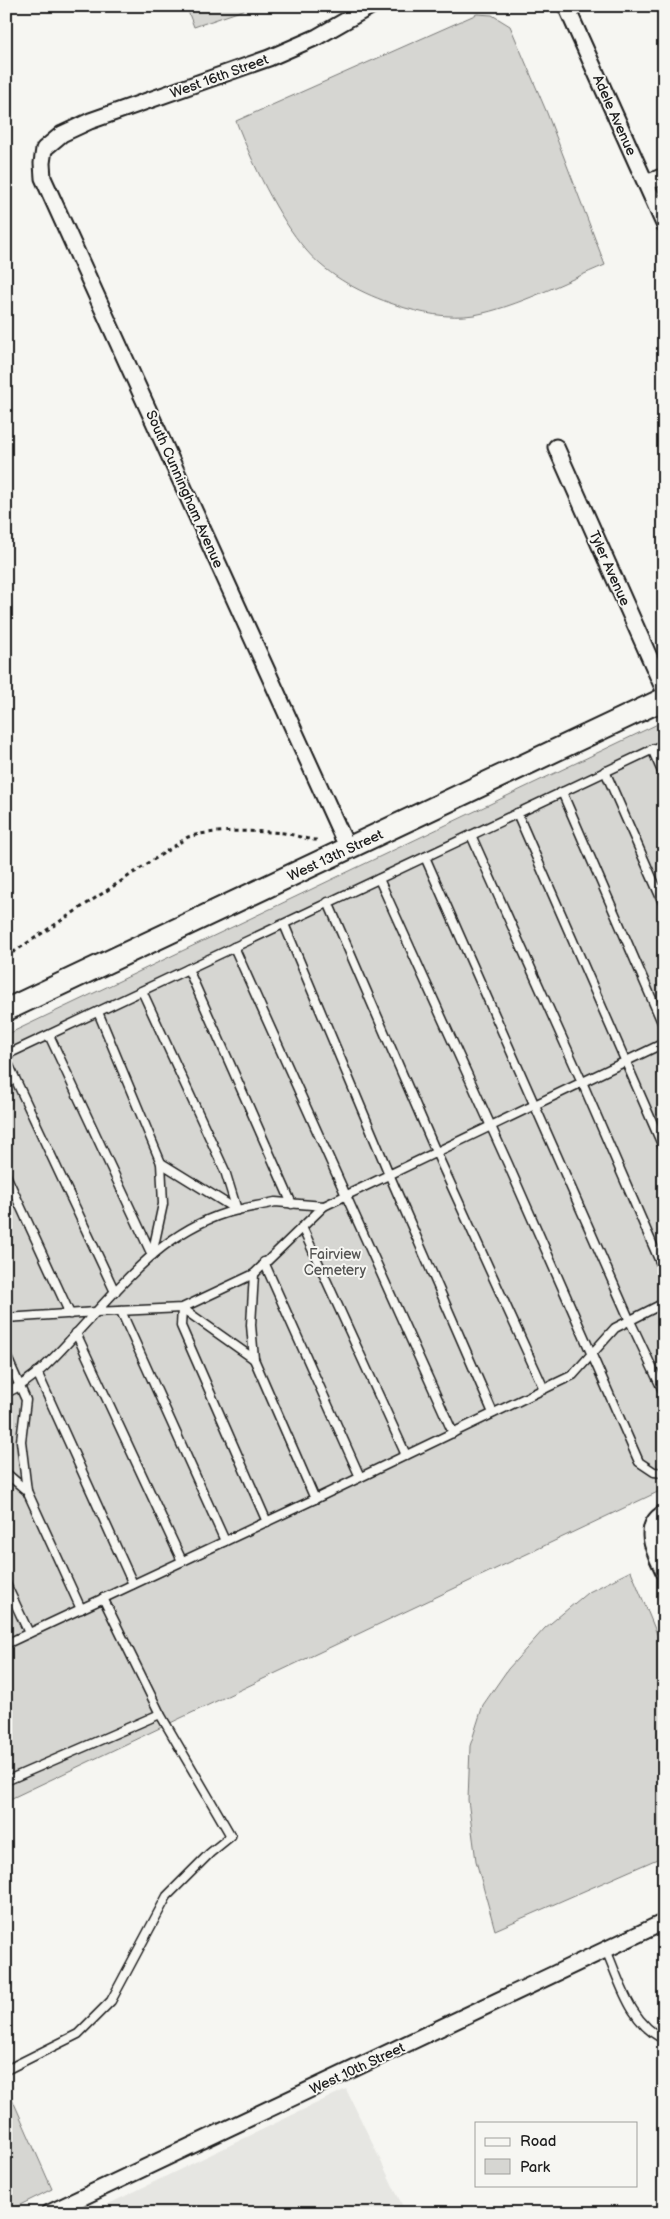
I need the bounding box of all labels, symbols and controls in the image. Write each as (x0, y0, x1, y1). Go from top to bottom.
street label: West 16th Street (168, 51, 271, 102)
street label: Adele Avenue (589, 72, 640, 158)
street label: South Cunningham Avenue (142, 408, 227, 571)
street label: Tyler Avenue (585, 528, 634, 609)
street label: West 13th Street (285, 826, 386, 885)
park label: Fairview Cemetery (304, 1246, 367, 1279)
street label: West 10th Street (307, 2039, 408, 2098)
legend (475, 2122, 638, 2186)
text: Road (520, 2132, 556, 2151)
text: Park (520, 2158, 551, 2177)

